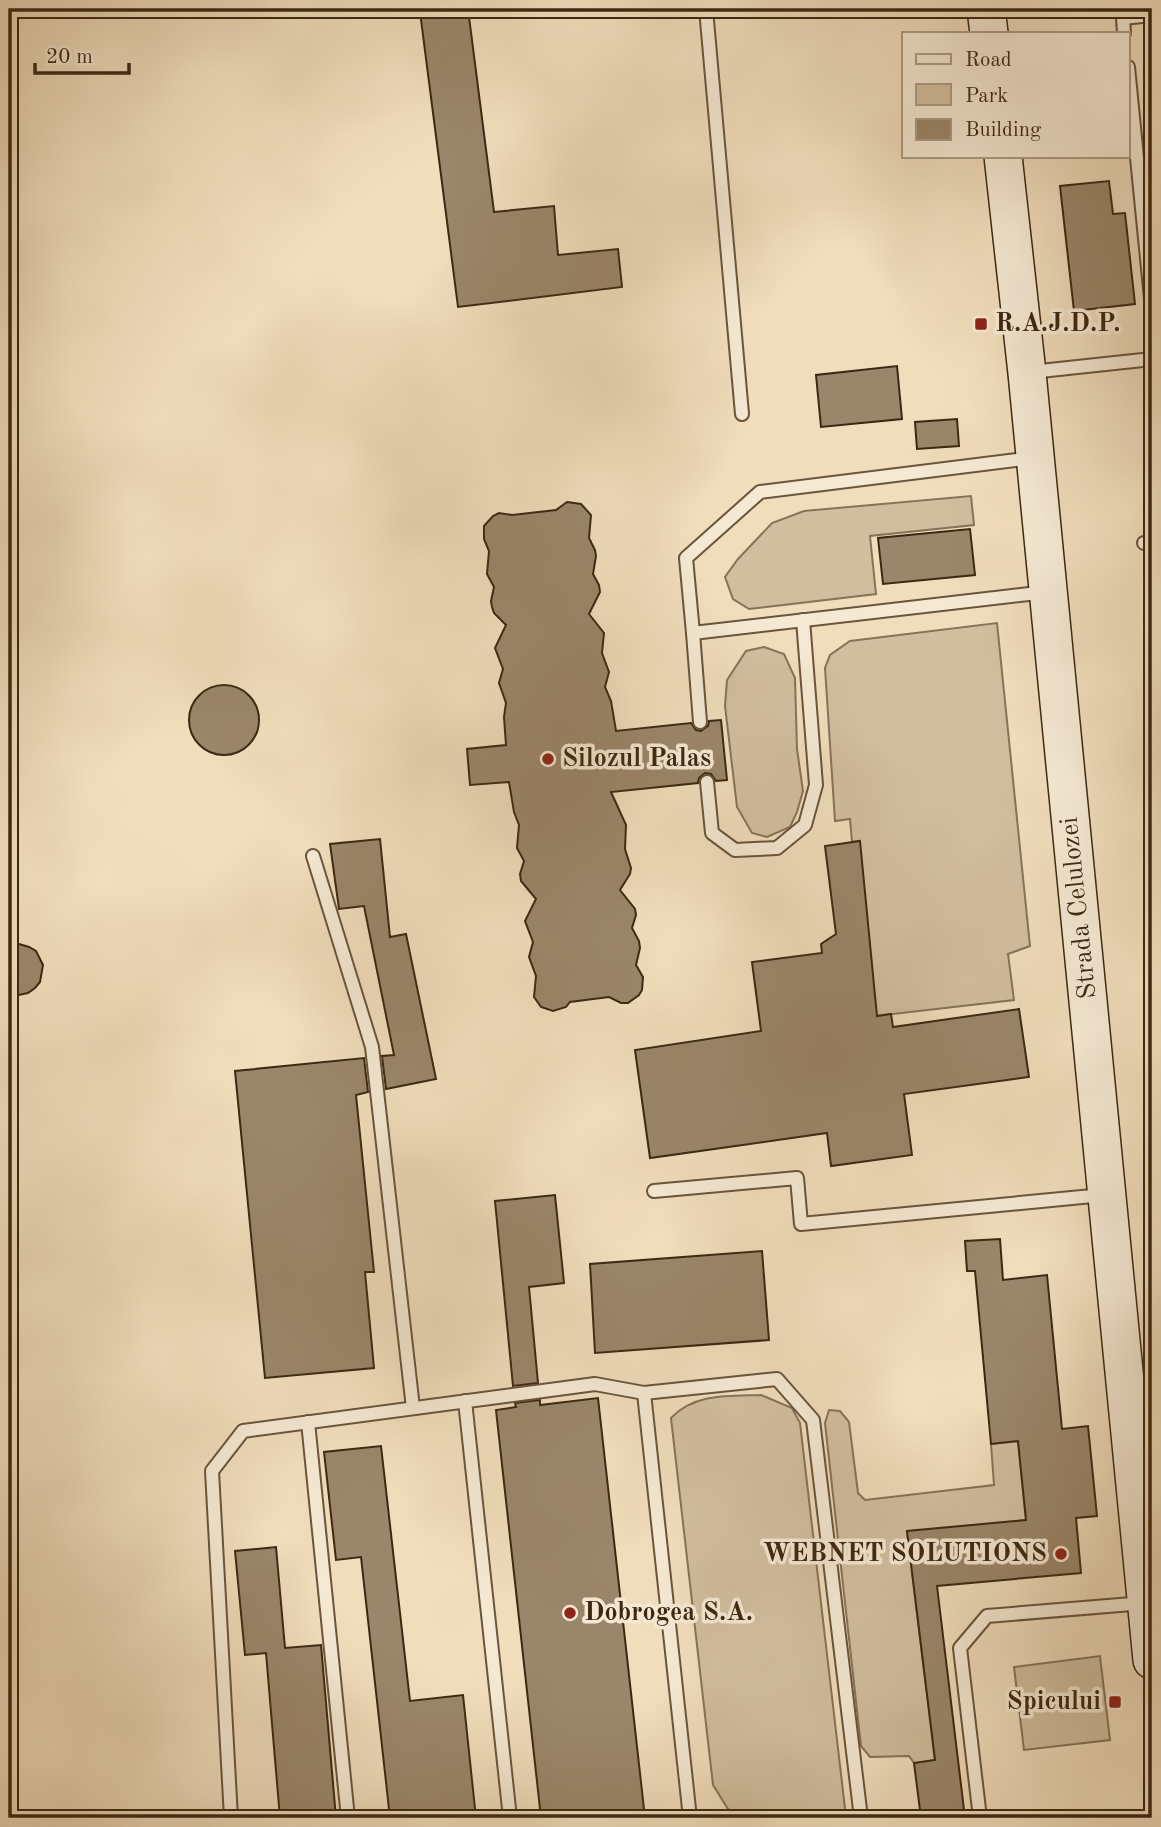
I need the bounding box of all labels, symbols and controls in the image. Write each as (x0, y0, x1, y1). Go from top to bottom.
scale bar (35, 32, 130, 76)
legend (902, 32, 1130, 158)
text: 20 m (46, 47, 93, 68)
text: Road (965, 50, 1012, 71)
text: Park (965, 86, 1008, 107)
text: Building (965, 120, 1042, 141)
place label: R.A.J.D.P. (995, 311, 1120, 337)
marker: R.A.J.D.P. (973, 316, 989, 332)
place label: Silozul Palas (562, 746, 711, 772)
marker: Silozul Palas (540, 751, 556, 767)
street label: Strada Celulozei (1057, 816, 1101, 1000)
place label: WEBNET SOLUTIONS (763, 1541, 1047, 1567)
marker: WEBNET SOLUTIONS (1053, 1546, 1069, 1562)
place label: Dobrogea S.A. (584, 1600, 753, 1626)
marker: Dobrogea S.A. (562, 1605, 578, 1621)
place label: Spicului (1007, 1689, 1101, 1715)
marker: Spicului (1107, 1694, 1123, 1710)

